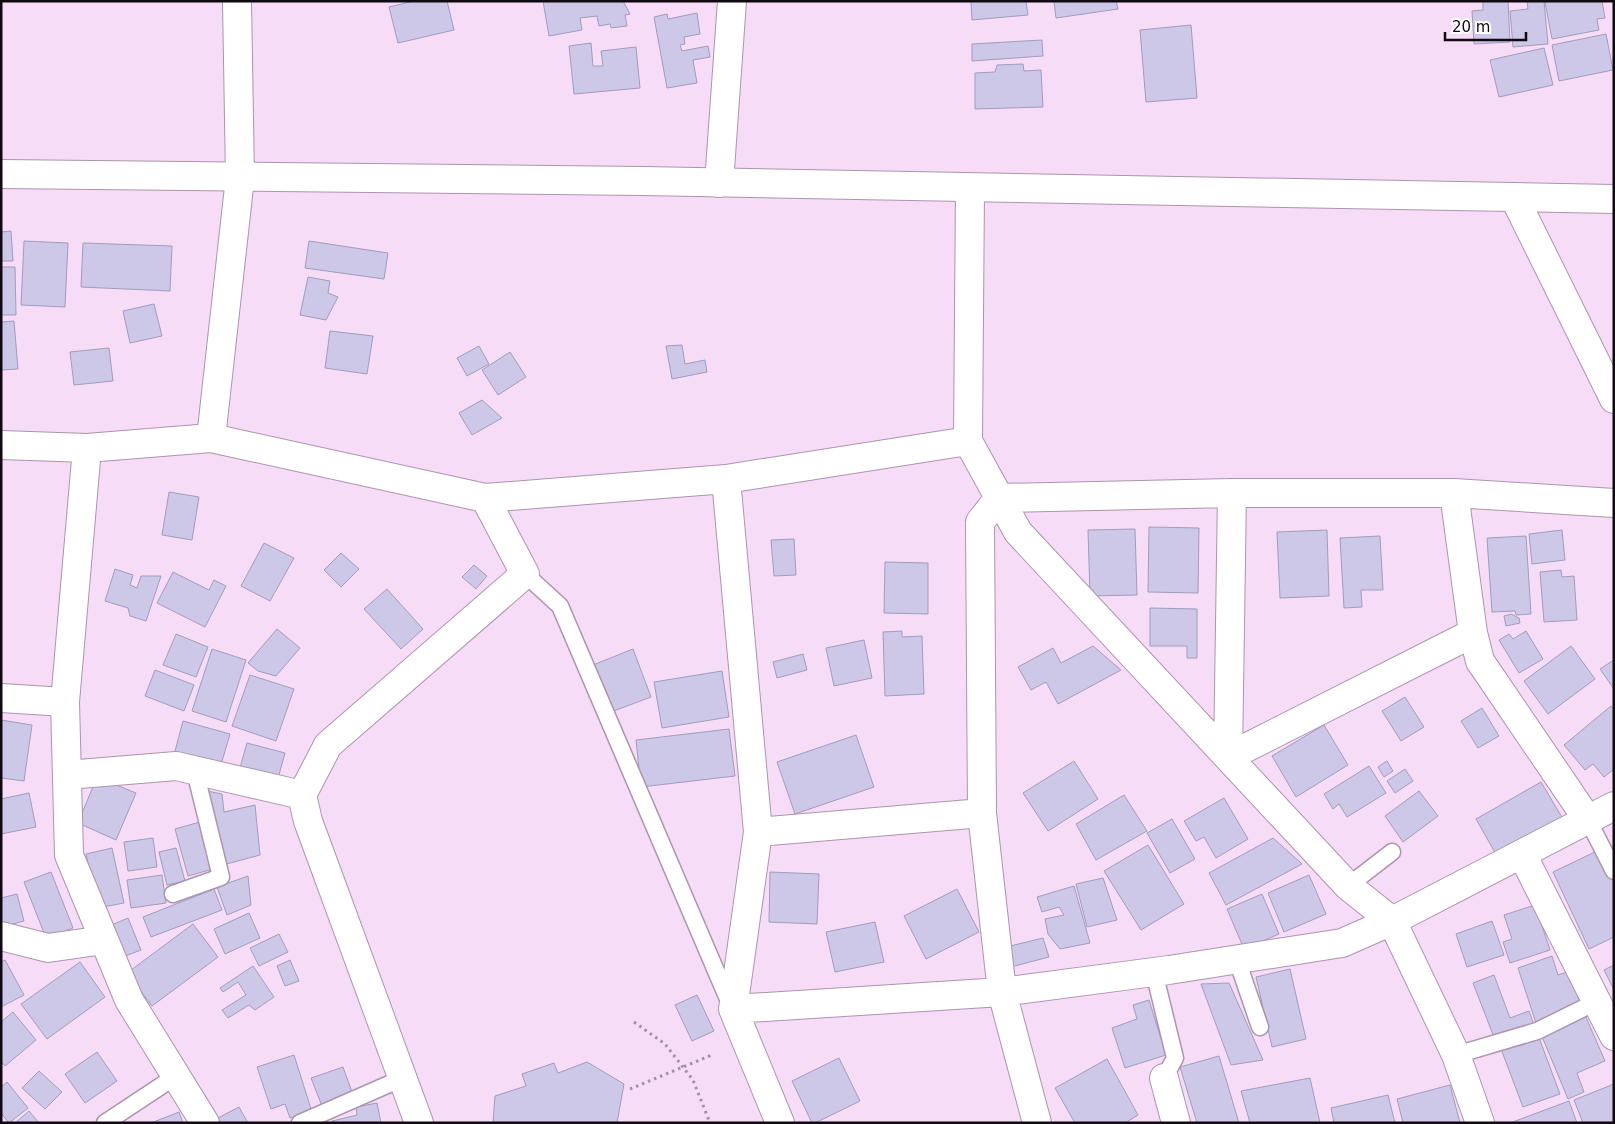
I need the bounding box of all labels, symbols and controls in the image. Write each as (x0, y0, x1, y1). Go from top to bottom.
scale bar (1445, 10, 1526, 42)
text: 20 m (1452, 18, 1490, 36)

